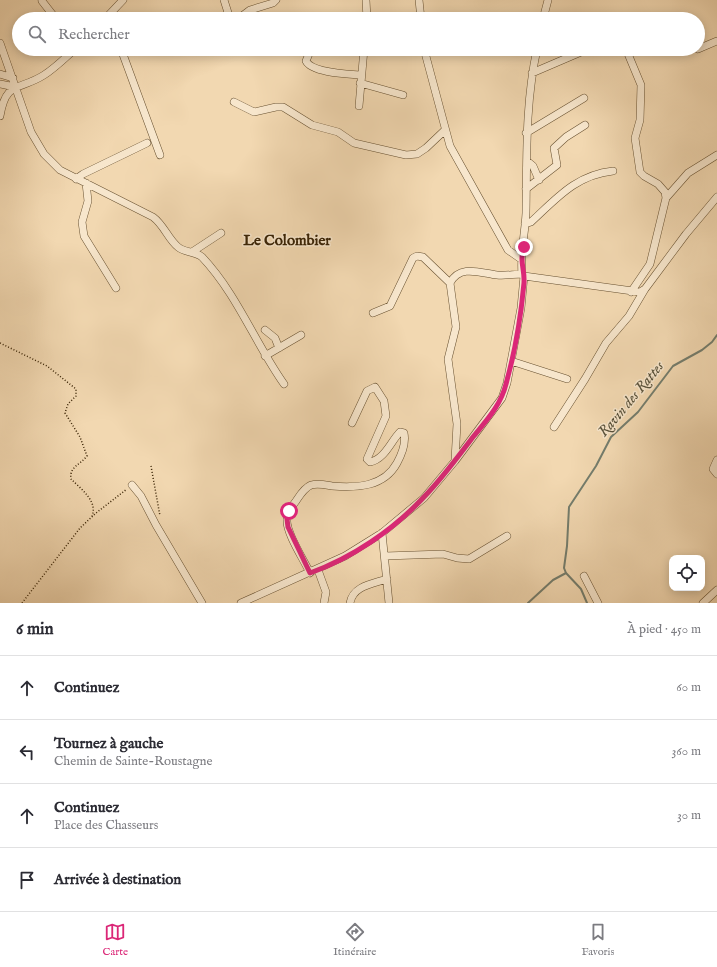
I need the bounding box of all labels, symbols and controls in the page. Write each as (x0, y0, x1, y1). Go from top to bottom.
search box (12, 12, 705, 56)
icon: search (26, 23, 48, 45)
text: Rechercher (58, 25, 130, 44)
district label: Le Colombier (243, 231, 331, 250)
route end (515, 238, 533, 256)
water label: Ravin des Rattes (594, 357, 669, 441)
route start (280, 502, 298, 520)
map controls (669, 555, 705, 591)
button: locate (669, 555, 705, 591)
text: 6 min (16, 619, 54, 640)
text: À pied · 450 m (627, 621, 701, 638)
icon: ahead (16, 677, 38, 699)
text: Continuez (54, 678, 119, 697)
text: 60 m (676, 679, 701, 696)
text: Tournez à gauche (54, 734, 163, 753)
icon: left (16, 741, 38, 763)
text: 360 m (671, 743, 701, 760)
text: Chemin de Sainte-Roustagne (54, 753, 212, 770)
text: Continuez (54, 798, 119, 817)
icon: ahead (16, 805, 38, 827)
text: 30 m (677, 807, 701, 824)
text: Place des Chasseurs (54, 817, 158, 834)
icon: arrive (16, 869, 38, 891)
text: Arrivée à destination (54, 870, 181, 889)
tab: Carte (103, 921, 128, 959)
tab: Itinéraire (333, 921, 376, 959)
tab: Favoris (581, 921, 614, 959)

